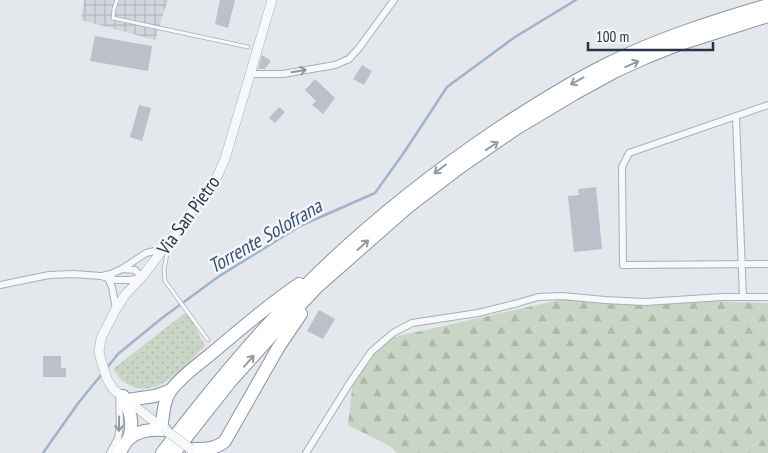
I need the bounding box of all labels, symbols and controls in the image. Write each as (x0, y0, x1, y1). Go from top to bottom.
scale bar (588, 20, 713, 52)
text: 100 m (596, 27, 629, 46)
one-way arrow (624, 59, 639, 69)
one-way arrow (291, 66, 307, 76)
one-way arrow (570, 76, 584, 86)
one-way arrow (484, 141, 498, 151)
one-way arrow (433, 164, 447, 174)
street label: Via San Pietro (151, 171, 225, 260)
water label: Torrente Solofrana (203, 192, 327, 279)
one-way arrow (357, 240, 370, 251)
one-way arrow (243, 355, 254, 368)
one-way arrow (114, 416, 124, 432)

